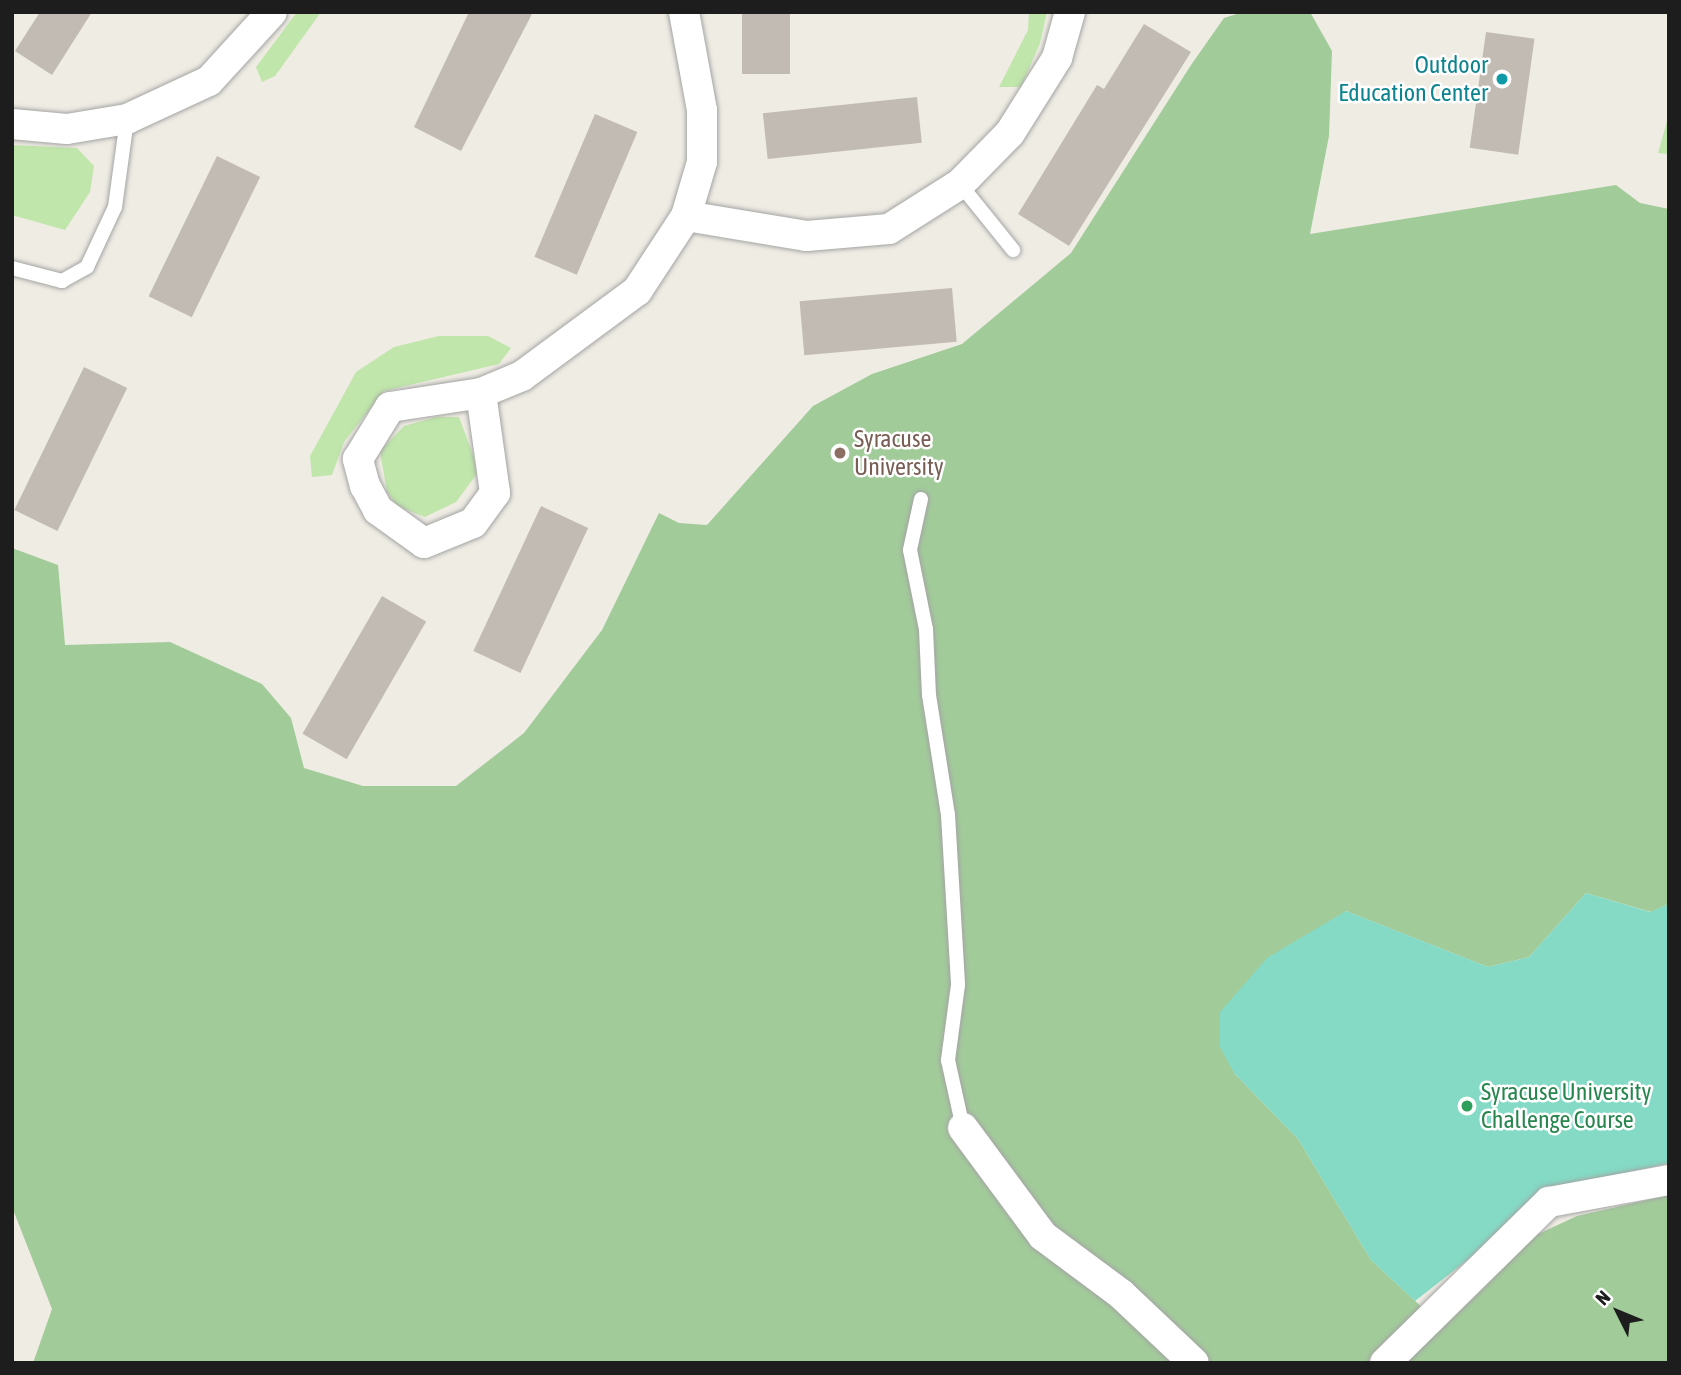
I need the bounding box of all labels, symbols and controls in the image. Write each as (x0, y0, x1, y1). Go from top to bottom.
place label: Outdoor Education Center (1338, 51, 1488, 107)
marker: Outdoor Education Center (1494, 71, 1510, 87)
place label: Syracuse University (854, 425, 944, 481)
marker: Syracuse University (832, 445, 848, 461)
place label: Syracuse University Challenge Course (1481, 1078, 1651, 1134)
marker: Syracuse University Challenge Course (1459, 1098, 1475, 1114)
north arrow (1583, 1277, 1653, 1347)
text: N (1591, 1286, 1615, 1309)

